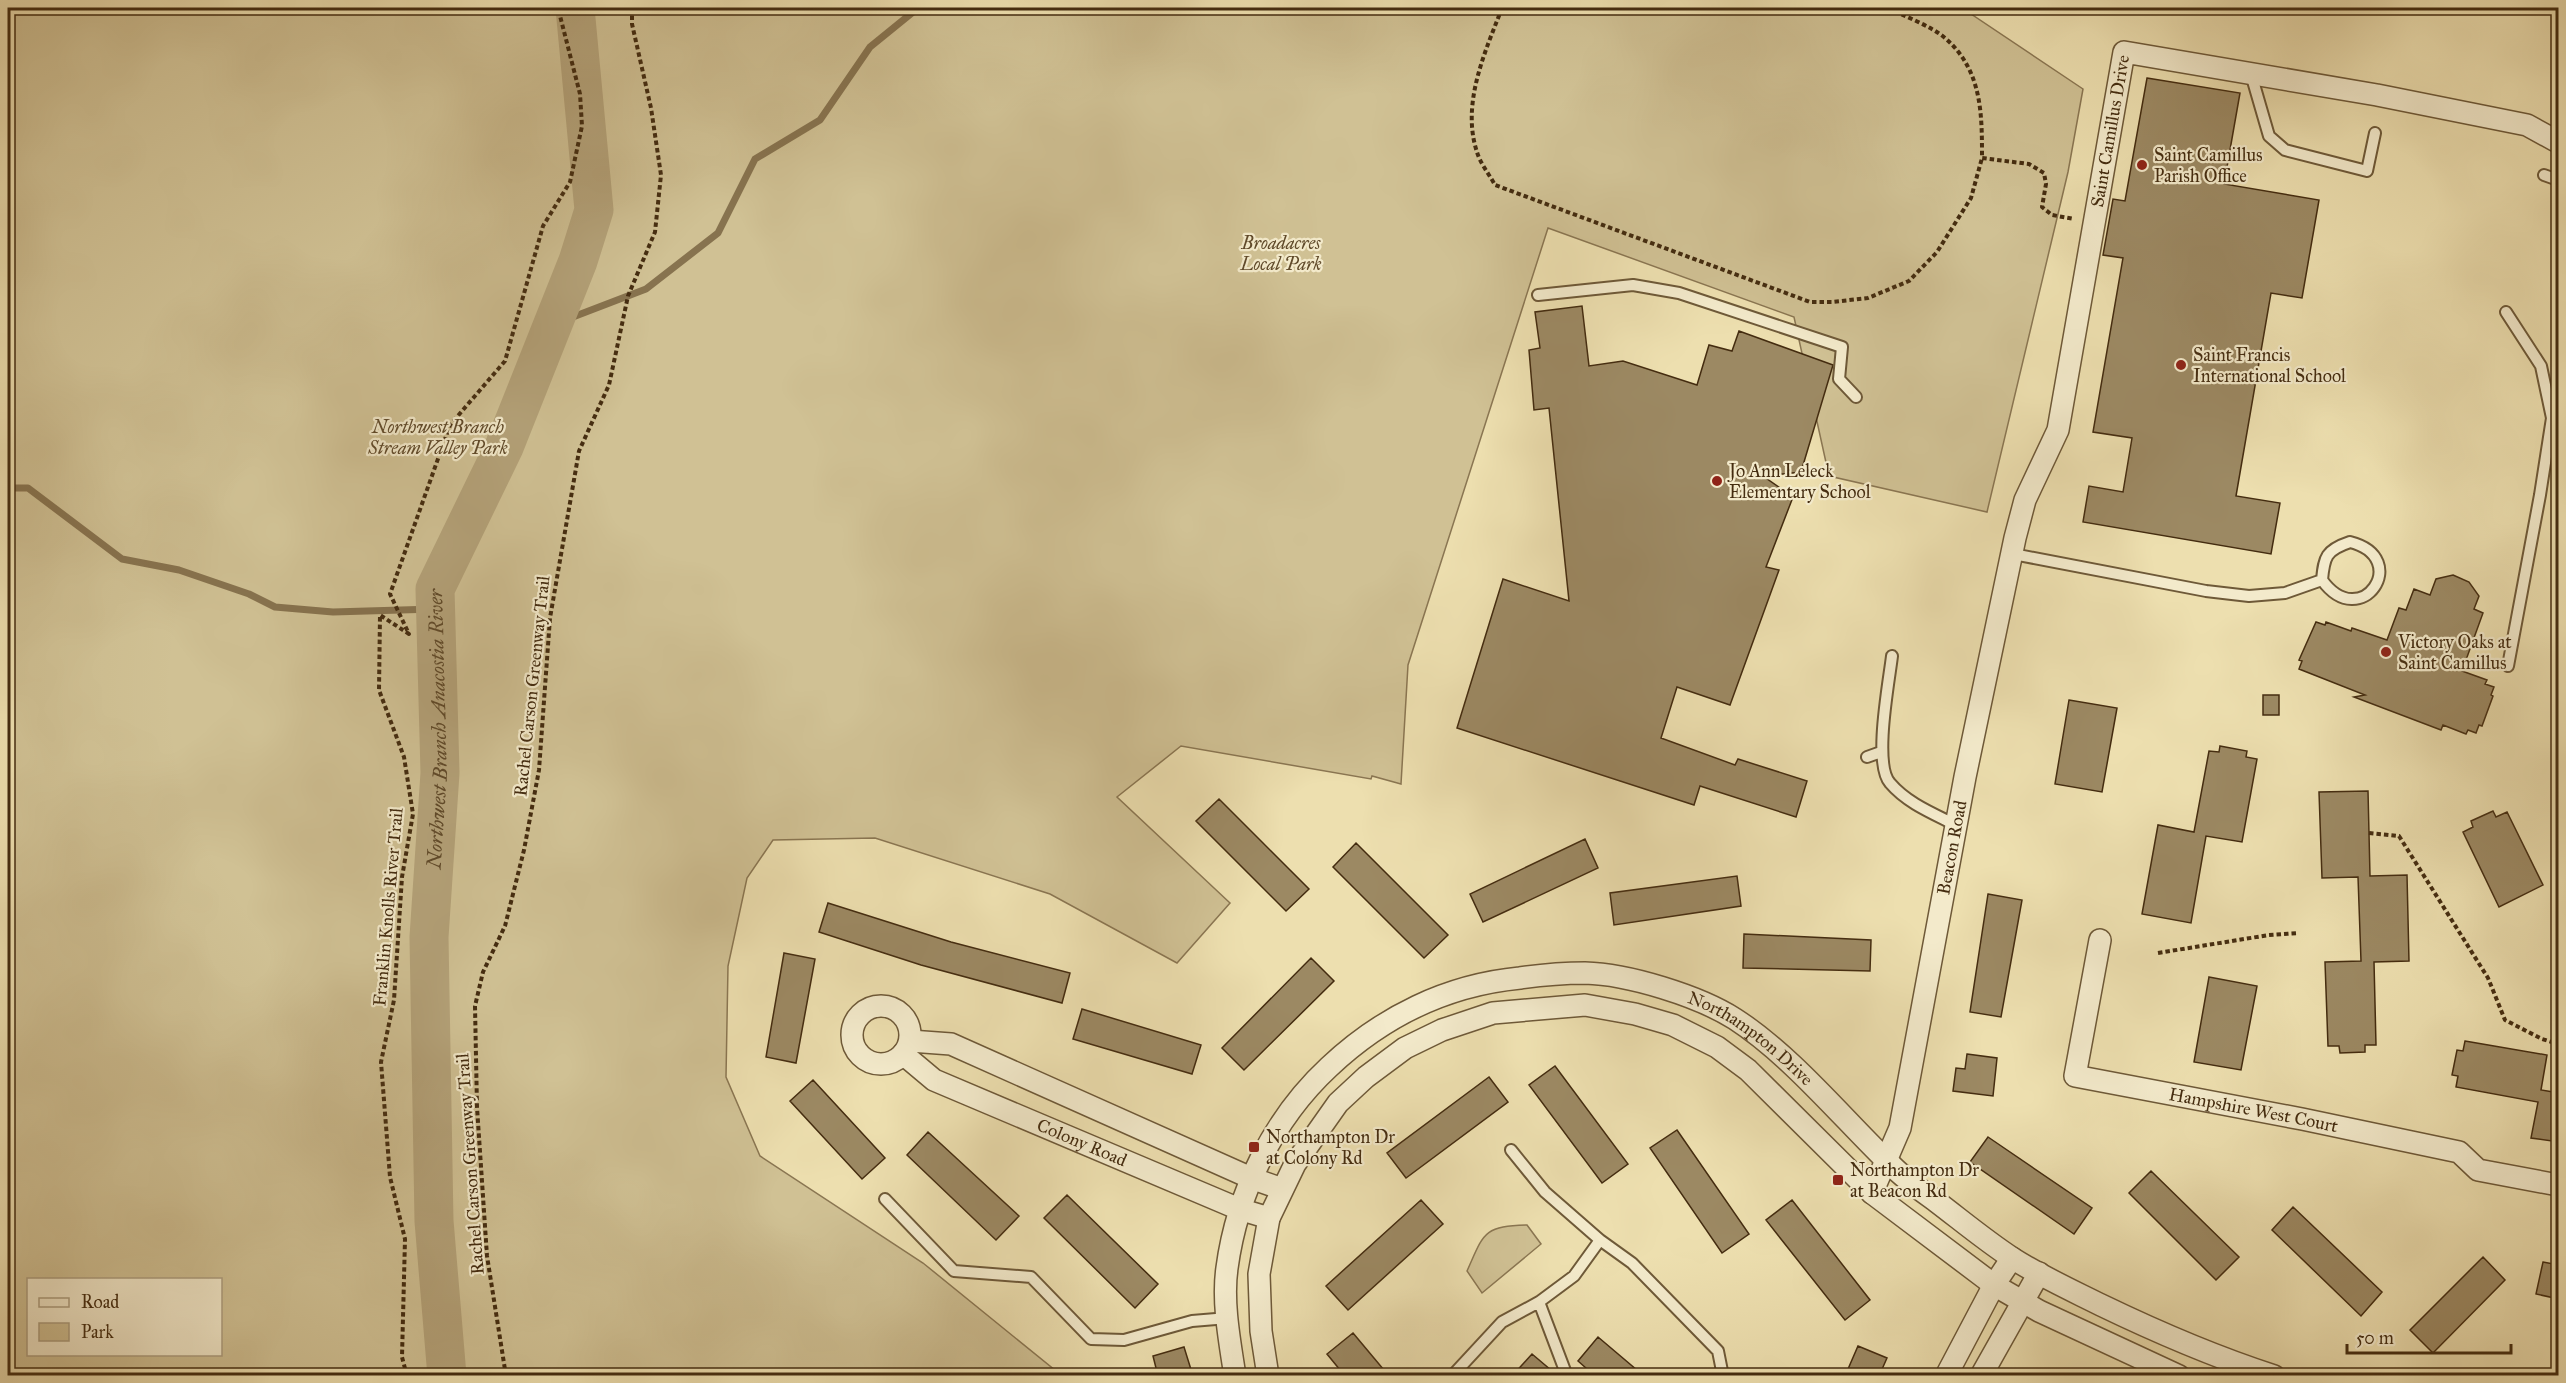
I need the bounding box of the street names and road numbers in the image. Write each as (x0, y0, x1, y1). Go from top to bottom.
street label: Saint Camillus Drive (2086, 53, 2134, 209)
street label: Rachel Carson Greenway Trail (509, 574, 555, 797)
street label: Beacon Road (1932, 798, 1971, 897)
street label: Franklin Knolls River Trail (368, 807, 408, 1007)
street label: Northampton Drive (1685, 986, 1818, 1090)
street label: Rachel Carson Greenway Trail (451, 1052, 489, 1275)
street label: Hampshire West Court (2167, 1083, 2341, 1137)
street label: Colony Road (1034, 1114, 1130, 1171)

